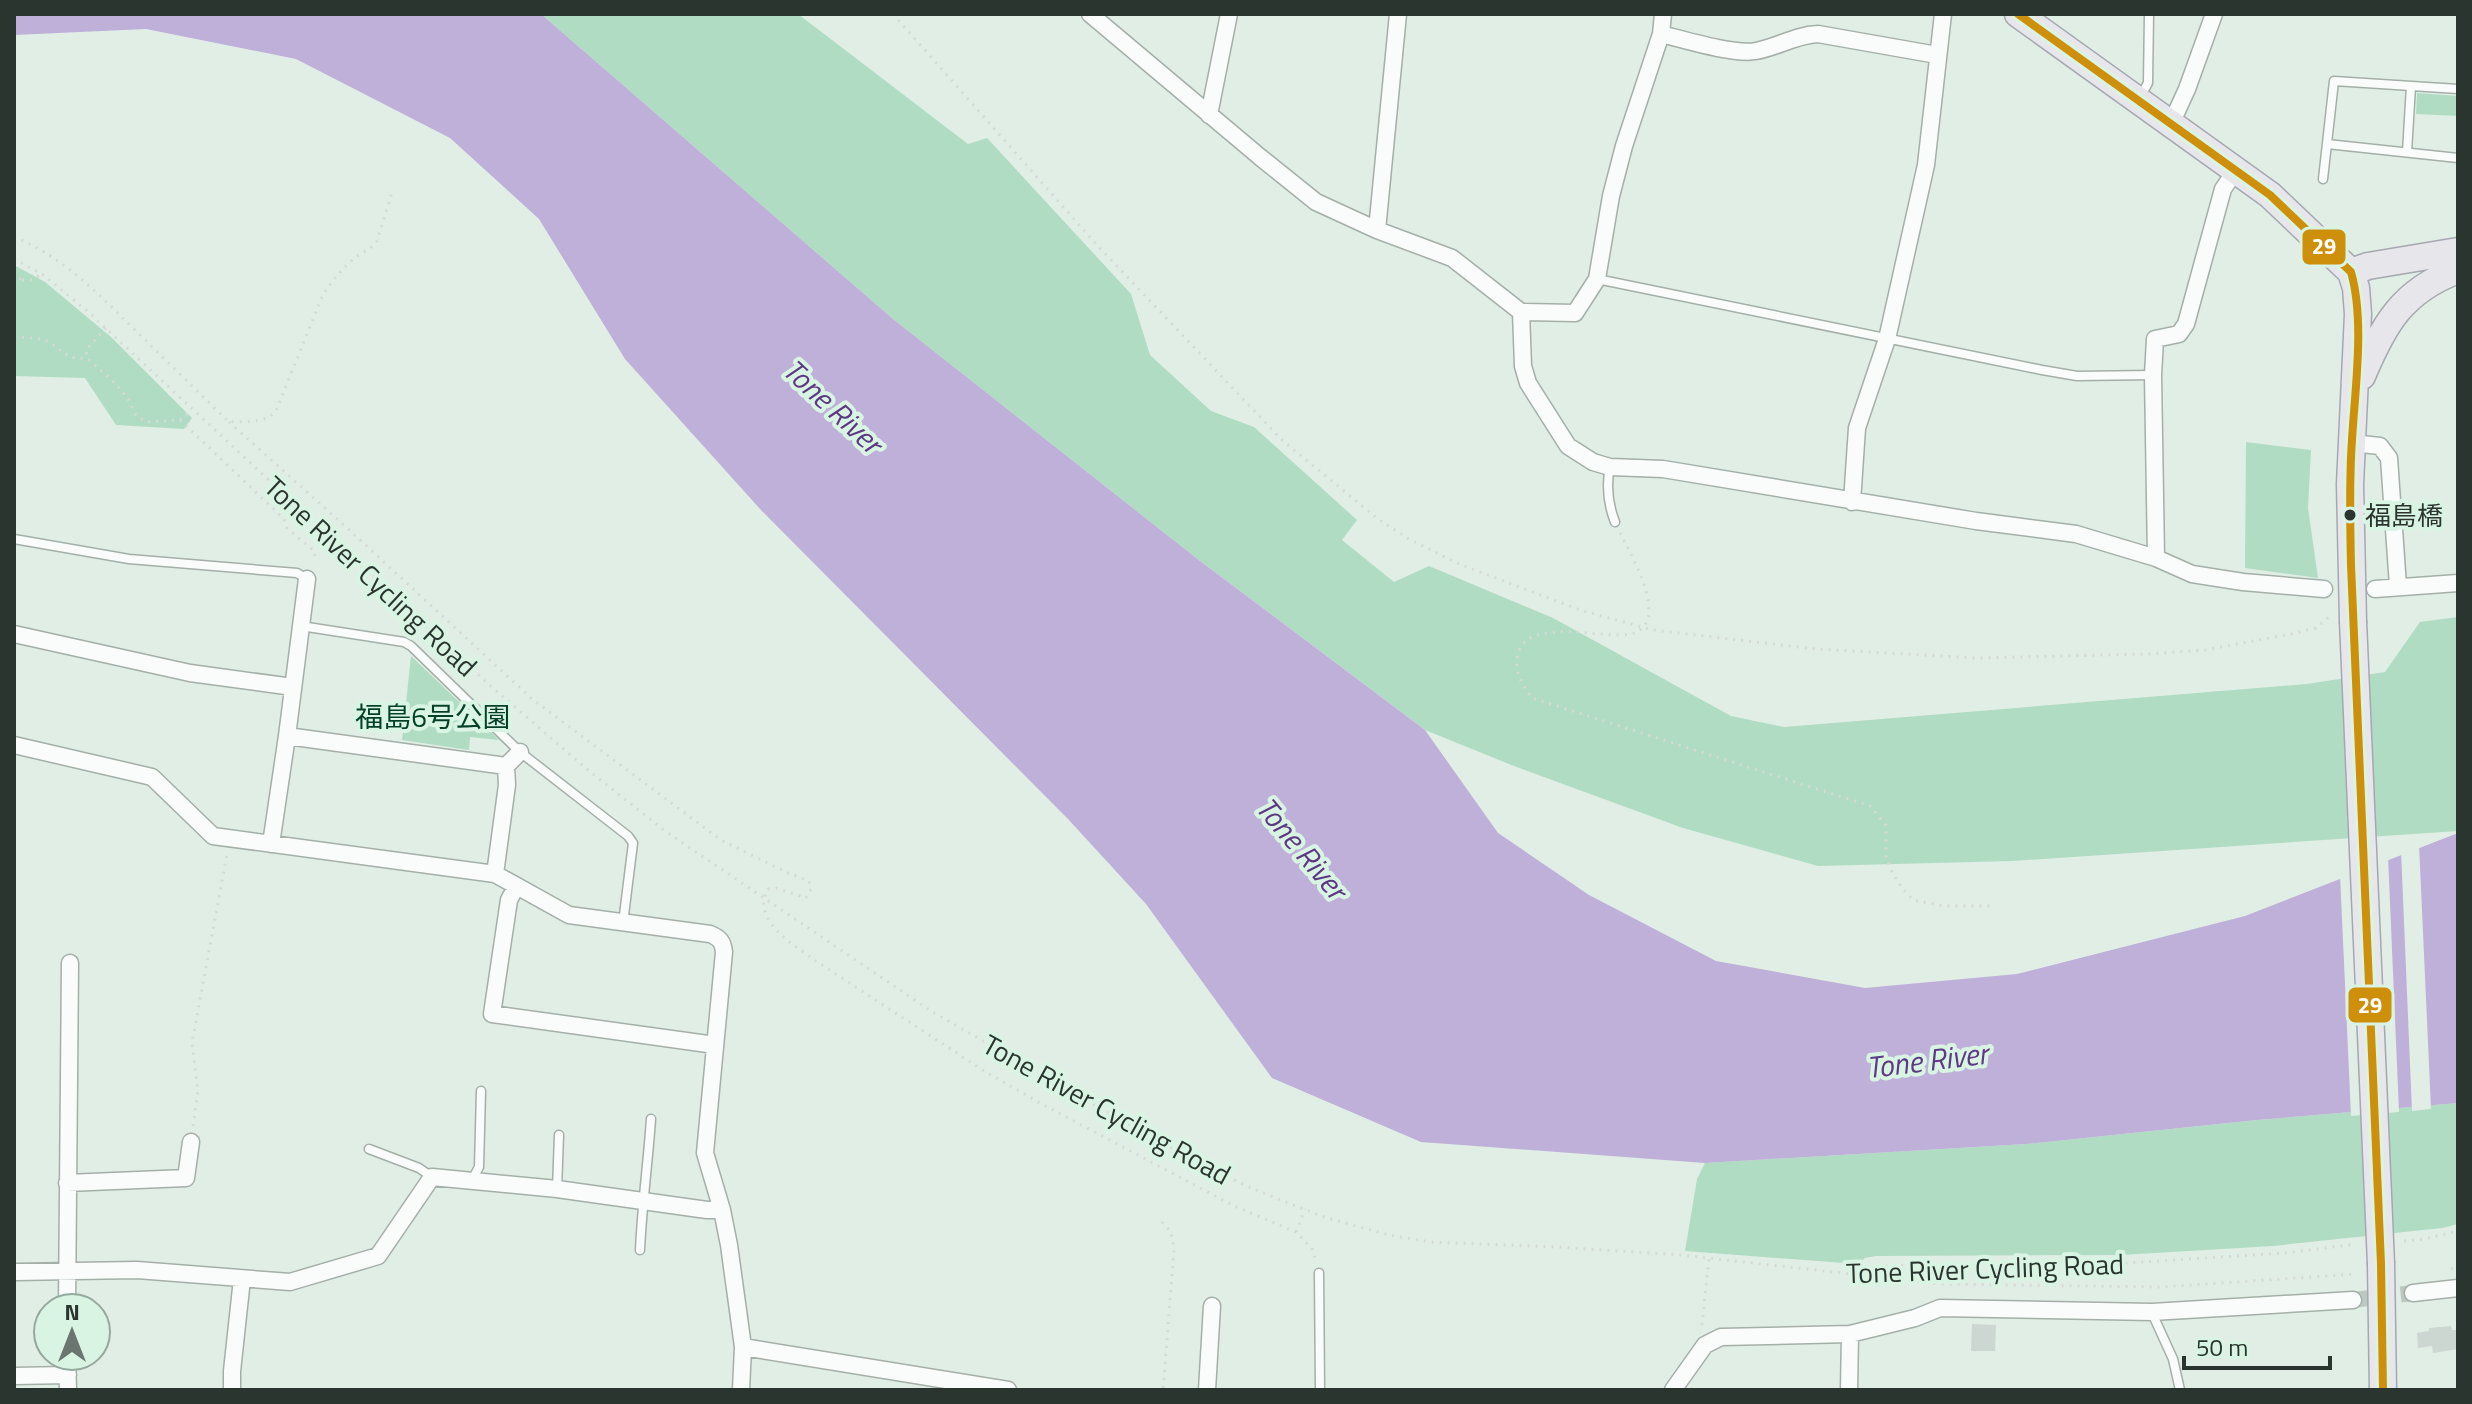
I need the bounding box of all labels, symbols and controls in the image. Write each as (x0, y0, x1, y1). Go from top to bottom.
line badge: 29 (2301, 228, 2347, 266)
text: 29 (2312, 229, 2336, 263)
water label: Tone River (773, 348, 896, 467)
street label: Tone River Cycling Road (255, 465, 487, 687)
place label: 福島橋 (2365, 496, 2443, 535)
marker: 福島橋 (2342, 507, 2358, 523)
park label: 福島6号公園 (355, 695, 511, 738)
water label: Tone River (1245, 787, 1361, 912)
line badge: 29 (2347, 986, 2393, 1024)
text: 29 (2358, 988, 2382, 1022)
street label: Tone River Cycling Road (975, 1023, 1239, 1195)
water label: Tone River (1864, 1029, 1994, 1090)
street label: Tone River Cycling Road (1845, 1242, 2125, 1294)
north arrow (32, 1292, 112, 1372)
text: N (64, 1295, 80, 1329)
scale bar (2184, 1320, 2330, 1370)
text: 50 m (2196, 1329, 2248, 1365)

